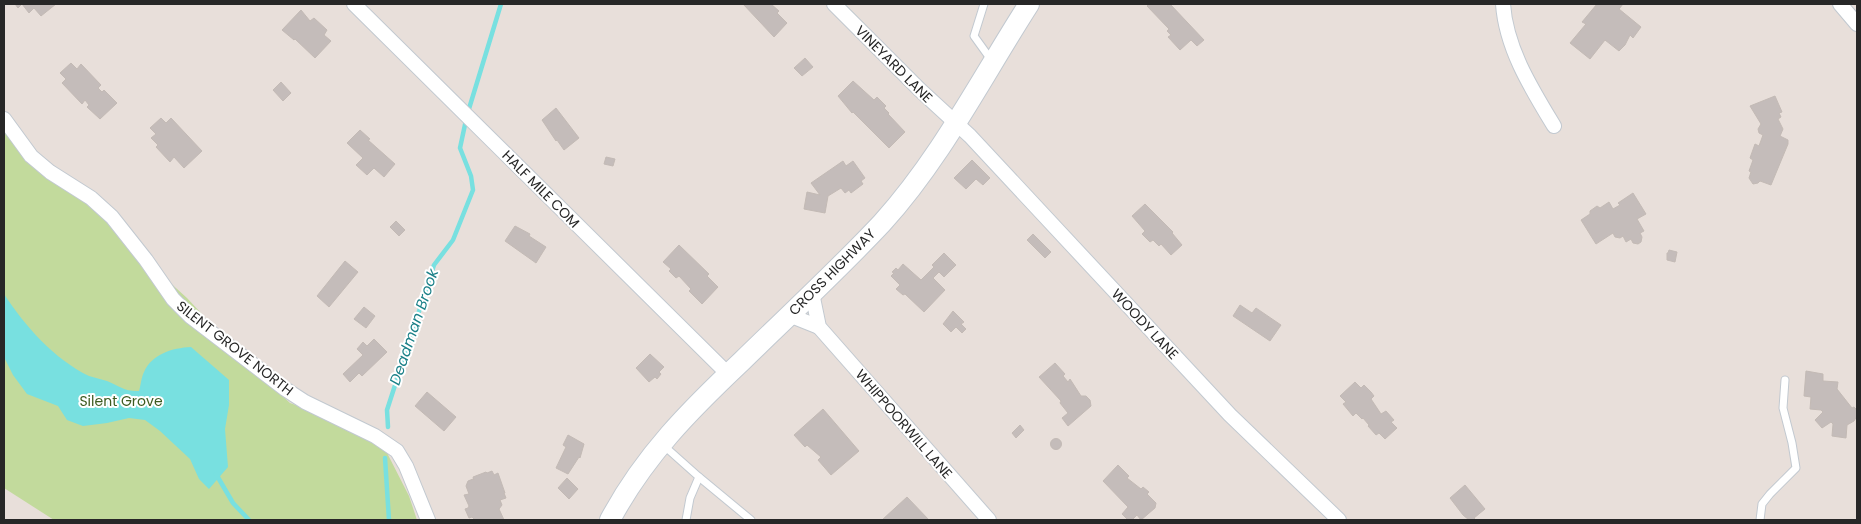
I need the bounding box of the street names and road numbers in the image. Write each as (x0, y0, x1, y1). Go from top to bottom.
street label: VINEYARD LANE (851, 21, 937, 107)
street label: HALF MILE COM (498, 146, 584, 232)
street label: CROSS HIGHWAY (784, 224, 880, 320)
street label: WOODY LANE (1107, 284, 1183, 364)
street label: SILENT GROVE NORTH (172, 296, 298, 400)
street label: WHIPPOORWILL LANE (851, 365, 957, 483)

